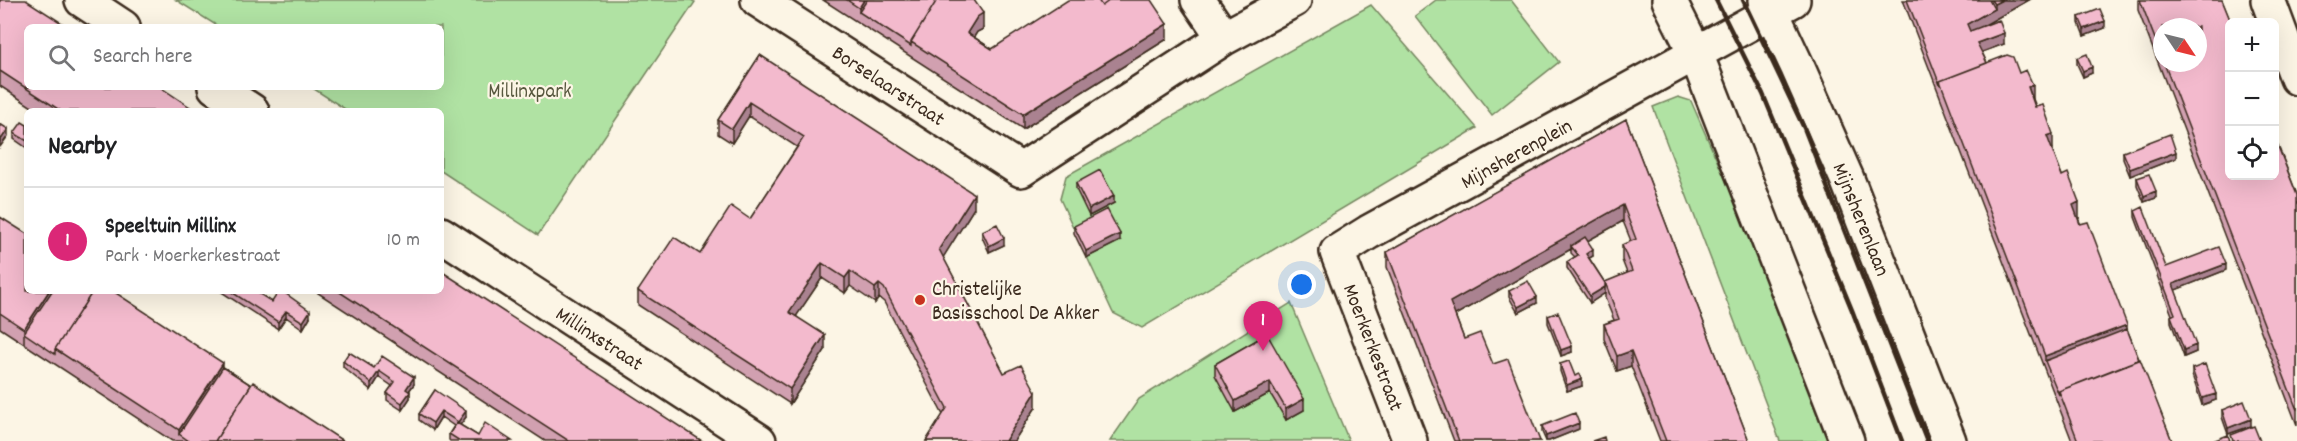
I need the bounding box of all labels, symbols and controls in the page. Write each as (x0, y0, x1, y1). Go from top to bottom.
north arrow (2153, 18, 2207, 72)
map controls (2225, 18, 2279, 180)
button: + (2225, 18, 2279, 72)
search box (24, 24, 444, 90)
street label: Borselaarstraat (825, 40, 950, 135)
icon: search (45, 41, 78, 74)
text: Search here (93, 42, 192, 73)
button: − (2225, 72, 2279, 126)
park label: Millinxpark (488, 78, 572, 108)
street label: Mijnsherenplein (1456, 113, 1579, 199)
button: locate (2225, 126, 2279, 180)
text: Nearby (48, 129, 116, 166)
street label: Mijnsherenlaan (1823, 159, 1896, 281)
text: Speeltuin Millinx (105, 212, 236, 243)
text: 1 (65, 227, 70, 255)
text: 10 m (386, 227, 420, 255)
text: Park · Moerkerkestraat (105, 243, 280, 271)
your location (1287, 270, 1316, 299)
place label: Christelijke Basisschool De Akker (932, 276, 1100, 330)
street label: Moerkerkestraat (1333, 280, 1409, 416)
marker: Christelijke Basisschool De Akker (913, 293, 927, 307)
street label: Millinxstraat (549, 301, 648, 380)
pin: 1 (1244, 302, 1282, 351)

